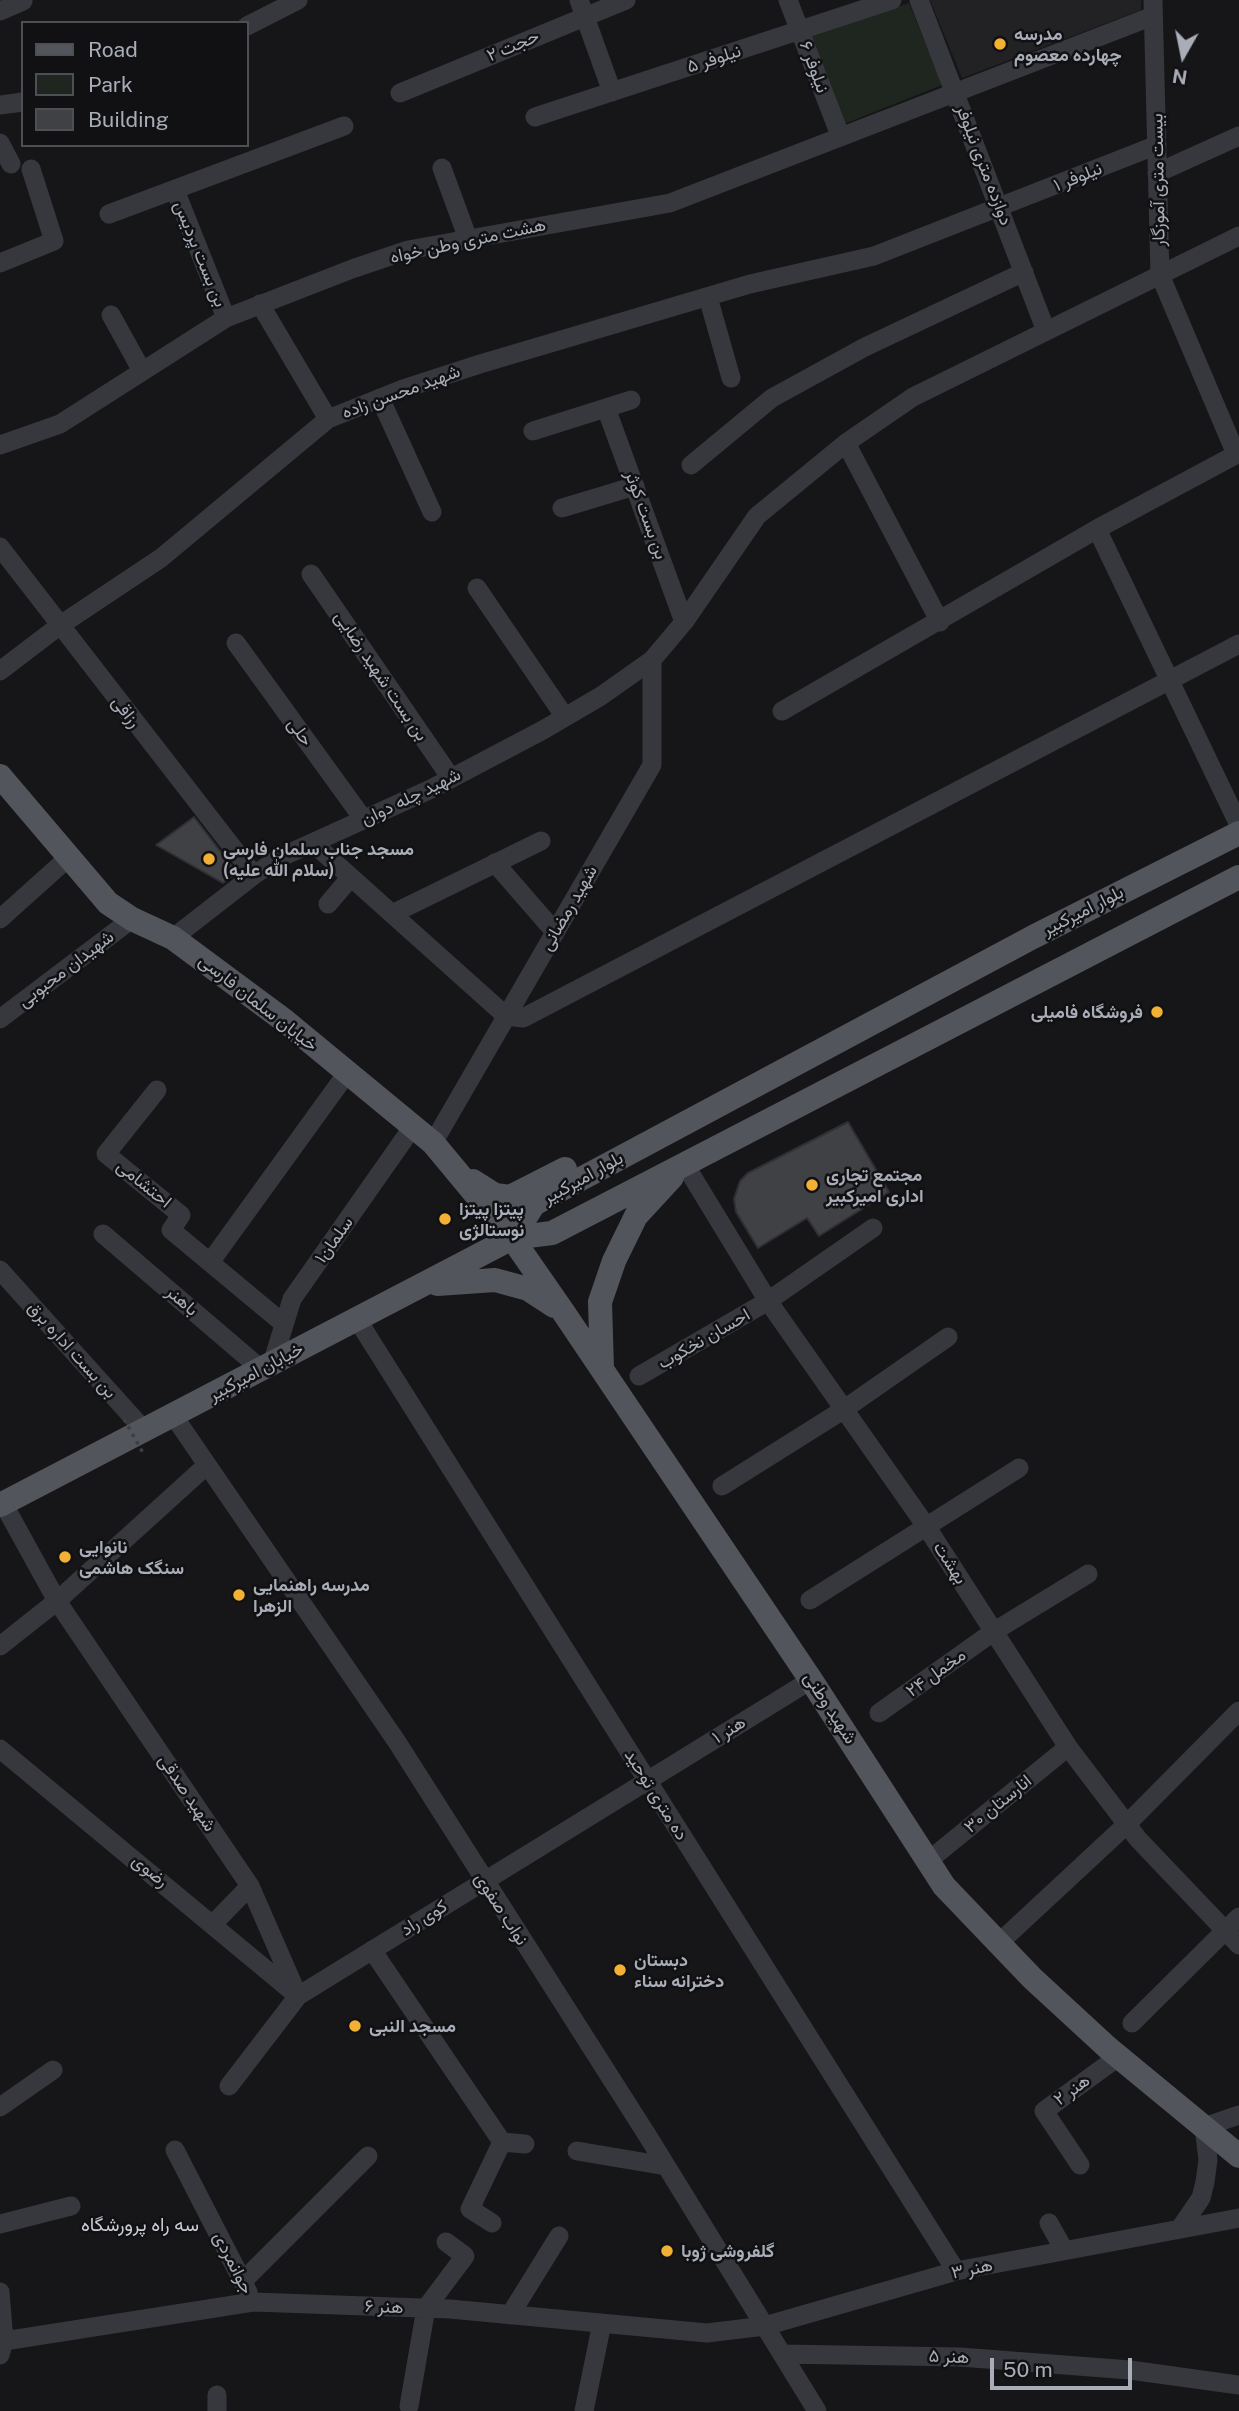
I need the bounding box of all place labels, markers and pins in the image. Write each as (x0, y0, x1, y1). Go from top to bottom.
place label: مدرسه چهارده معصوم (1014, 23, 1122, 66)
marker: مدرسه چهارده معصوم (992, 36, 1008, 52)
place label: مسجد جناب سلمان فارسی (سلام الله علیه) (223, 838, 414, 880)
marker: مسجد جناب سلمان فارسی (سلام الله علیه) (201, 851, 217, 867)
place label: فروشگاه فامیلی (1031, 1001, 1143, 1023)
marker: فروشگاه فامیلی (1149, 1004, 1165, 1020)
place label: مجتمع تجاری اداری امیرکبیر (826, 1164, 924, 1206)
marker: مجتمع تجاری اداری امیرکبیر (804, 1177, 820, 1193)
place label: پیتزا پیتزا نوستالژی (459, 1198, 524, 1240)
marker: پیتزا پیتزا نوستالژی (437, 1211, 453, 1227)
place label: نانوایی سنگک هاشمی (79, 1536, 184, 1578)
marker: نانوایی سنگک هاشمی (57, 1549, 73, 1565)
place label: مدرسه راهنمایی الزهرا (253, 1574, 370, 1616)
marker: مدرسه راهنمایی الزهرا (231, 1587, 247, 1603)
place label: دبستان دخترانه سناء (634, 1949, 724, 1992)
marker: دبستان دخترانه سناء (612, 1962, 628, 1978)
place label: مسجد النبی (369, 2015, 456, 2037)
marker: مسجد النبی (347, 2018, 363, 2034)
place label: گلفروشی ژوبا (681, 2240, 774, 2262)
marker: گلفروشی ژوبا (659, 2243, 675, 2259)

